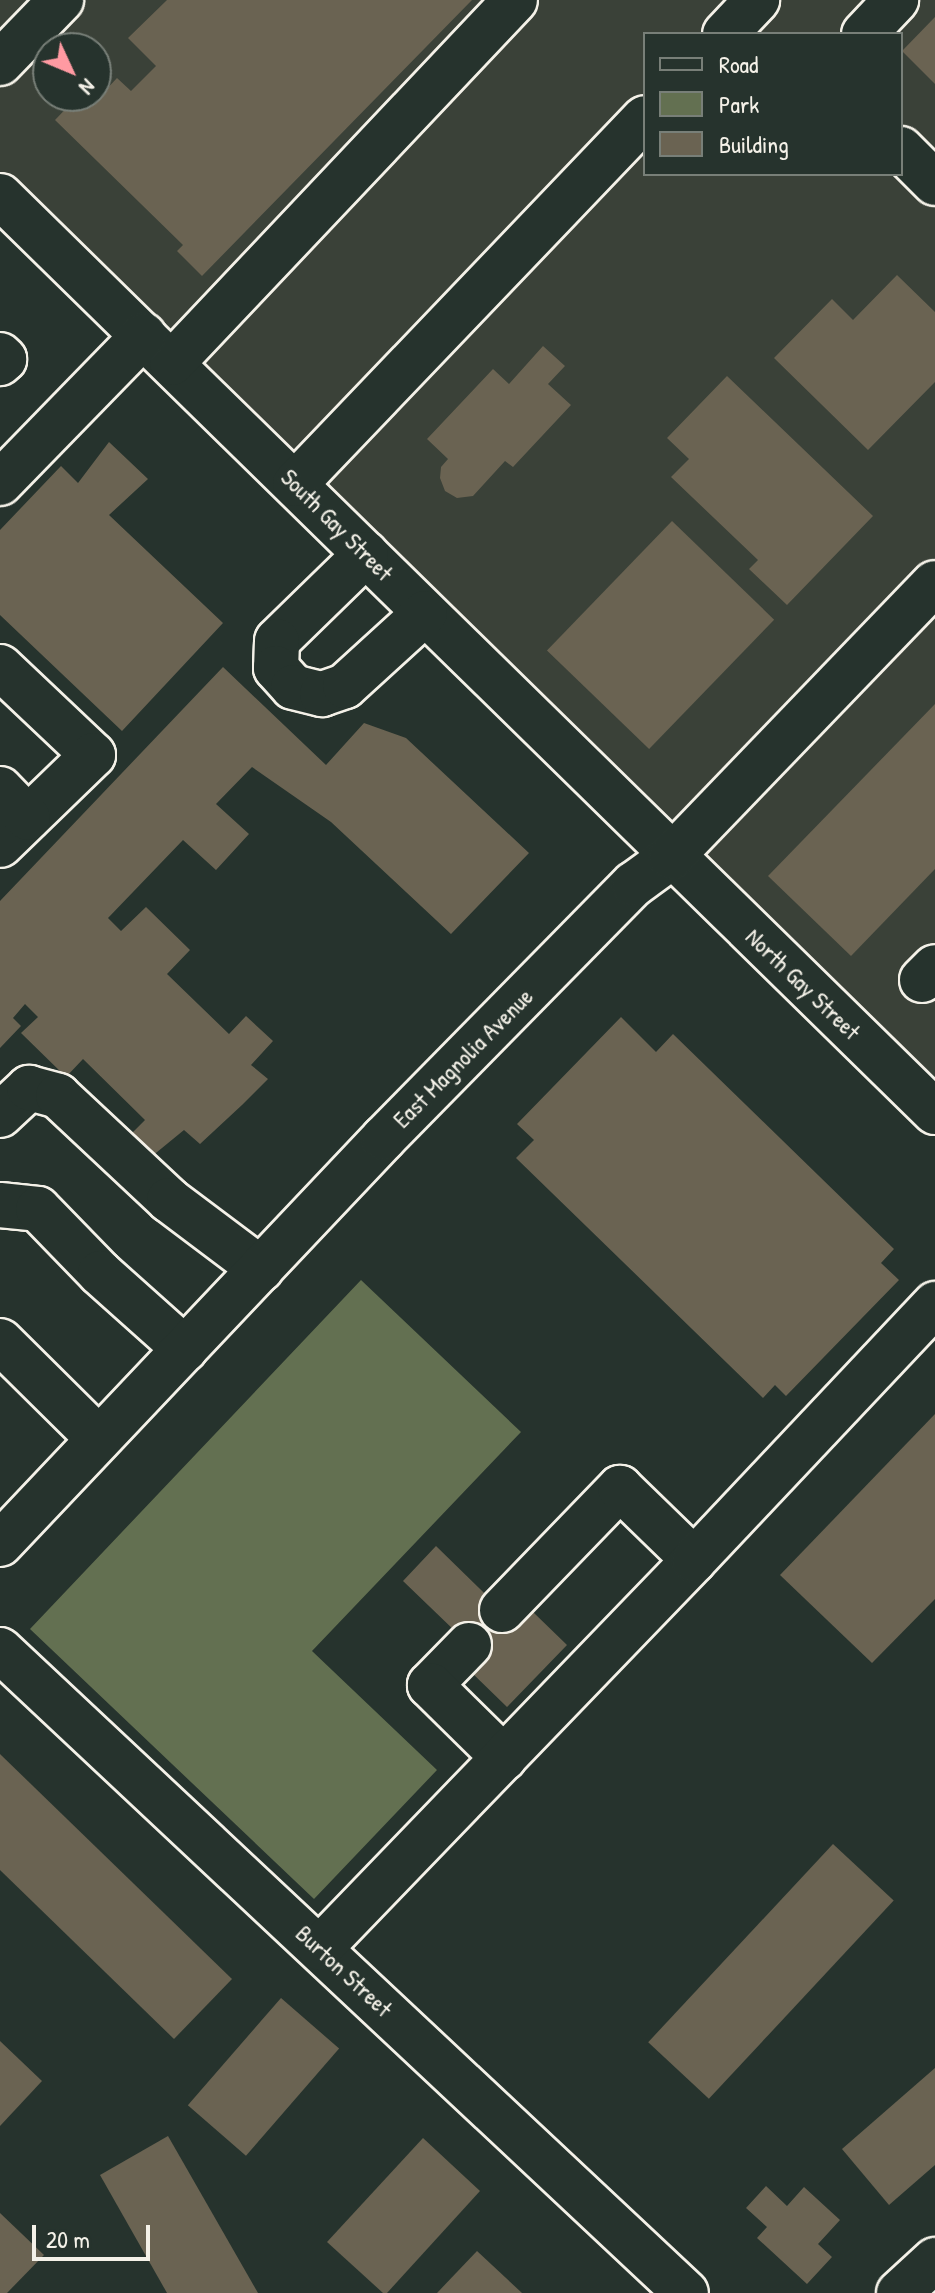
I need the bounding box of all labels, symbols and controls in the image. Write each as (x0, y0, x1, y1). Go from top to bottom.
north arrow (32, 32, 112, 112)
legend (643, 32, 903, 176)
text: Road (719, 48, 758, 80)
text: N (73, 73, 103, 102)
text: Park (719, 88, 759, 120)
text: Building (719, 128, 789, 160)
street label: South Gay Street (275, 463, 399, 587)
street label: North Gay Street (740, 922, 866, 1046)
street label: East Magnolia Avenue (387, 982, 539, 1134)
street label: Burton Street (290, 1919, 398, 2023)
scale bar (36, 2209, 154, 2259)
text: 20 m (46, 2223, 90, 2255)

